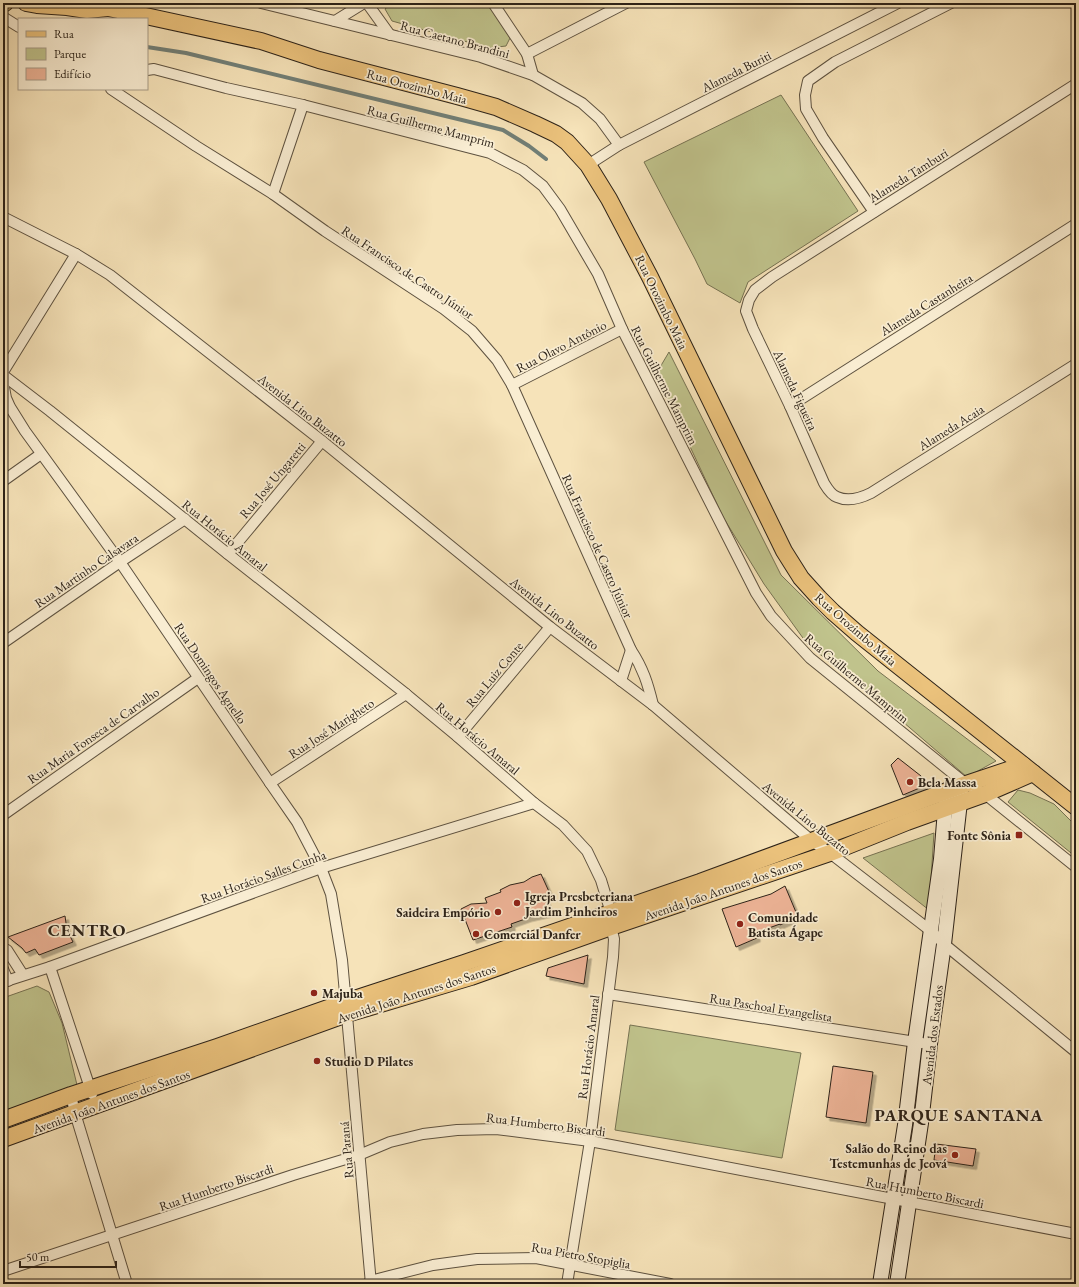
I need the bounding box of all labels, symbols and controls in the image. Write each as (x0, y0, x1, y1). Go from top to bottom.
street label: Rua Caetano Brandini (398, 17, 511, 62)
legend (18, 18, 148, 90)
text: Rua (54, 26, 74, 42)
text: Parque (54, 46, 86, 62)
street label: Alameda Buriti (698, 47, 774, 97)
street label: Rua Orozimbo Maia (365, 65, 470, 108)
text: Edifício (54, 66, 91, 82)
street label: Rua Guilherme Mamprim (365, 101, 497, 152)
street label: Alameda Tamburi (865, 144, 951, 207)
street label: Rua Francisco de Castro Júnior (338, 222, 478, 323)
street label: Rua Orozimbo Maia (631, 252, 692, 353)
street label: Alameda Castanheira (876, 269, 976, 340)
street label: Rua Olavo Antônio (513, 316, 609, 377)
street label: Rua Guilherme Mamprim (627, 323, 702, 448)
street label: Alameda Figueira (769, 346, 822, 434)
street label: Avenida Lino Buzatto (254, 370, 351, 451)
street label: Alameda Acaia (914, 400, 988, 455)
street label: Rua José Ungaretti (235, 439, 309, 522)
street label: Rua Francisco de Castro Júnior (558, 471, 637, 622)
street label: Rua Horácio Amaral (179, 496, 271, 575)
street label: Rua Martinho Calsavara (31, 529, 142, 611)
street label: Avenida Lino Buzatto (506, 573, 603, 654)
street label: Rua Orozimbo Maia (811, 589, 901, 670)
street label: Rua Domingos Agnello (170, 619, 251, 727)
street label: Rua Guilherme Mamprim (801, 630, 913, 727)
street label: Rua Luiz Conte (462, 638, 527, 711)
street label: Rua Maria Fonseca de Carvalho (24, 683, 163, 788)
street label: Rua José Marigheto (285, 694, 377, 762)
street label: Rua Horácio Amaral (432, 698, 523, 779)
place label: Bela Massa (918, 774, 977, 791)
street label: Avenida Lino Buzatto (758, 777, 854, 859)
marker: Bela Massa (905, 777, 915, 787)
place label: Fonte Sônia (947, 827, 1011, 844)
marker: Fonte Sônia (1014, 830, 1024, 840)
street label: Rua Horácio Salles Cunha (198, 846, 329, 907)
street label: Avenida João Antunes dos Santos (641, 854, 804, 925)
place label: Igreja Presbeteriana Jardim Pinheiros (523, 888, 633, 920)
marker: Igreja Presbeteriana Jardim Pinheiros (512, 898, 522, 908)
place label: Saideira Empório (396, 904, 490, 921)
marker: Saideira Empório (493, 907, 503, 917)
place label: Comunidade Batista Ágape (748, 909, 824, 941)
district label: CENTRO (48, 919, 126, 941)
marker: Comunidade Batista Ágape (735, 919, 745, 929)
place label: Comercial Danfer (484, 926, 581, 943)
marker: Comercial Danfer (471, 929, 481, 939)
street label: Avenida João Antunes dos Santos (334, 960, 498, 1028)
street label: Avenida dos Estados (918, 984, 947, 1087)
place label: Majuba (322, 985, 363, 1002)
marker: Majuba (309, 988, 319, 998)
street label: Rua Paschoal Evangelista (708, 989, 834, 1026)
street label: Rua Horácio Amaral (574, 994, 603, 1100)
place label: Studio D Pilates (325, 1053, 414, 1070)
marker: Studio D Pilates (312, 1056, 322, 1066)
street label: Avenida João Antunes dos Santos (29, 1065, 192, 1138)
district label: PARQUE SANTANA (874, 1104, 1044, 1126)
street label: Rua Humberto Biscardi (485, 1109, 607, 1140)
street label: Rua Paraná (335, 1120, 357, 1179)
place label: Salão do Reino das Testemunhas de Jeová (830, 1140, 947, 1172)
marker: Salão do Reino das Testemunhas de Jeová (950, 1150, 960, 1160)
street label: Rua Humberto Biscardi (157, 1160, 276, 1215)
street label: Rua Humberto Biscardi (864, 1173, 985, 1212)
street label: Rua Pietro Stopiglia (530, 1238, 633, 1273)
scale bar (20, 1243, 116, 1269)
text: 50 m (26, 1249, 50, 1265)

